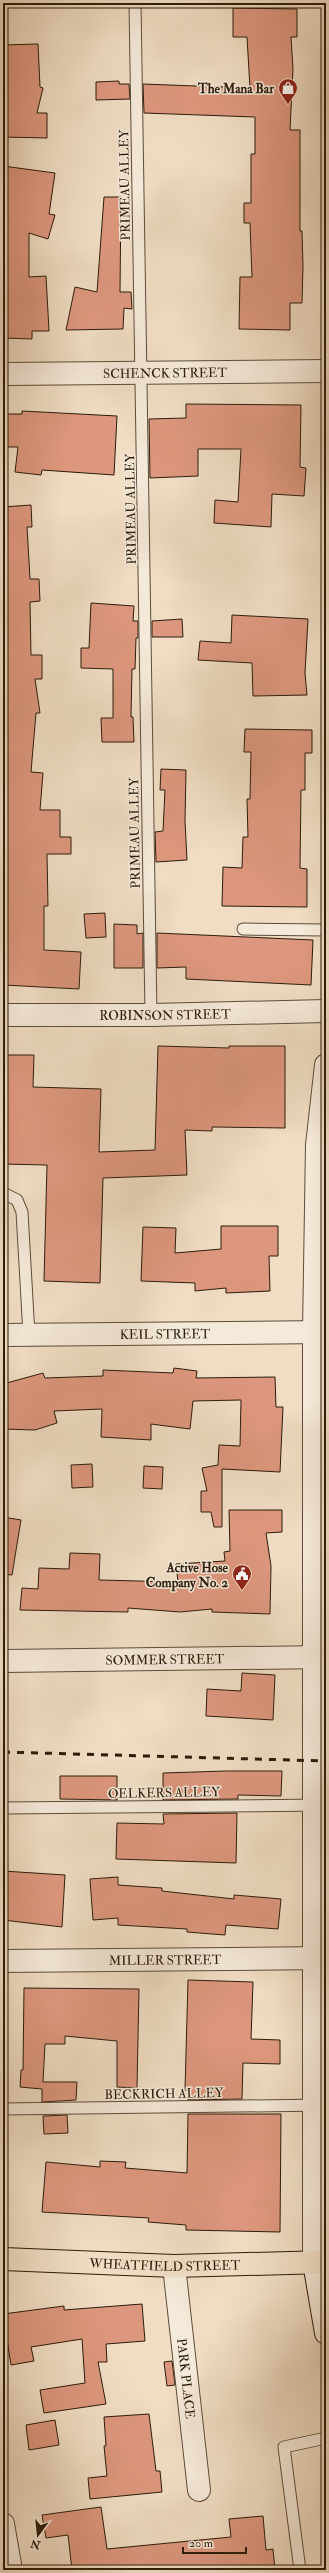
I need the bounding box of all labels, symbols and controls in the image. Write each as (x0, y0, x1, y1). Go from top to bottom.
shop icon: The Mana Bar (277, 77, 299, 105)
place label: The Mana Bar (197, 81, 275, 97)
street label: PRIMEAU ALLEY (116, 128, 134, 241)
street label: SCHENCK STREET (103, 365, 228, 382)
street label: PRIMEAU ALLEY (122, 452, 140, 565)
street label: PRIMEAU ALLEY (126, 776, 144, 889)
street label: ROBINSON STREET (99, 1006, 231, 1024)
street label: KEIL STREET (120, 1326, 211, 1343)
place label: Active Hose Company No. 2 (146, 1560, 229, 1592)
public building icon: Active Hose Company No. 2 (231, 1563, 253, 1591)
street label: SOMMER STREET (105, 1651, 225, 1669)
street label: OELKERS ALLEY (108, 1784, 221, 1802)
street label: MILLER STREET (109, 1952, 222, 1969)
street label: BECKRICH ALLEY (104, 2085, 225, 2103)
street label: WHEATFIELD STREET (88, 2256, 241, 2275)
street label: PARK PLACE (173, 2337, 198, 2420)
north arrow (18, 2515, 58, 2555)
scale bar (183, 2529, 246, 2555)
text: N (28, 2536, 43, 2552)
text: 20 m (189, 2536, 214, 2551)

